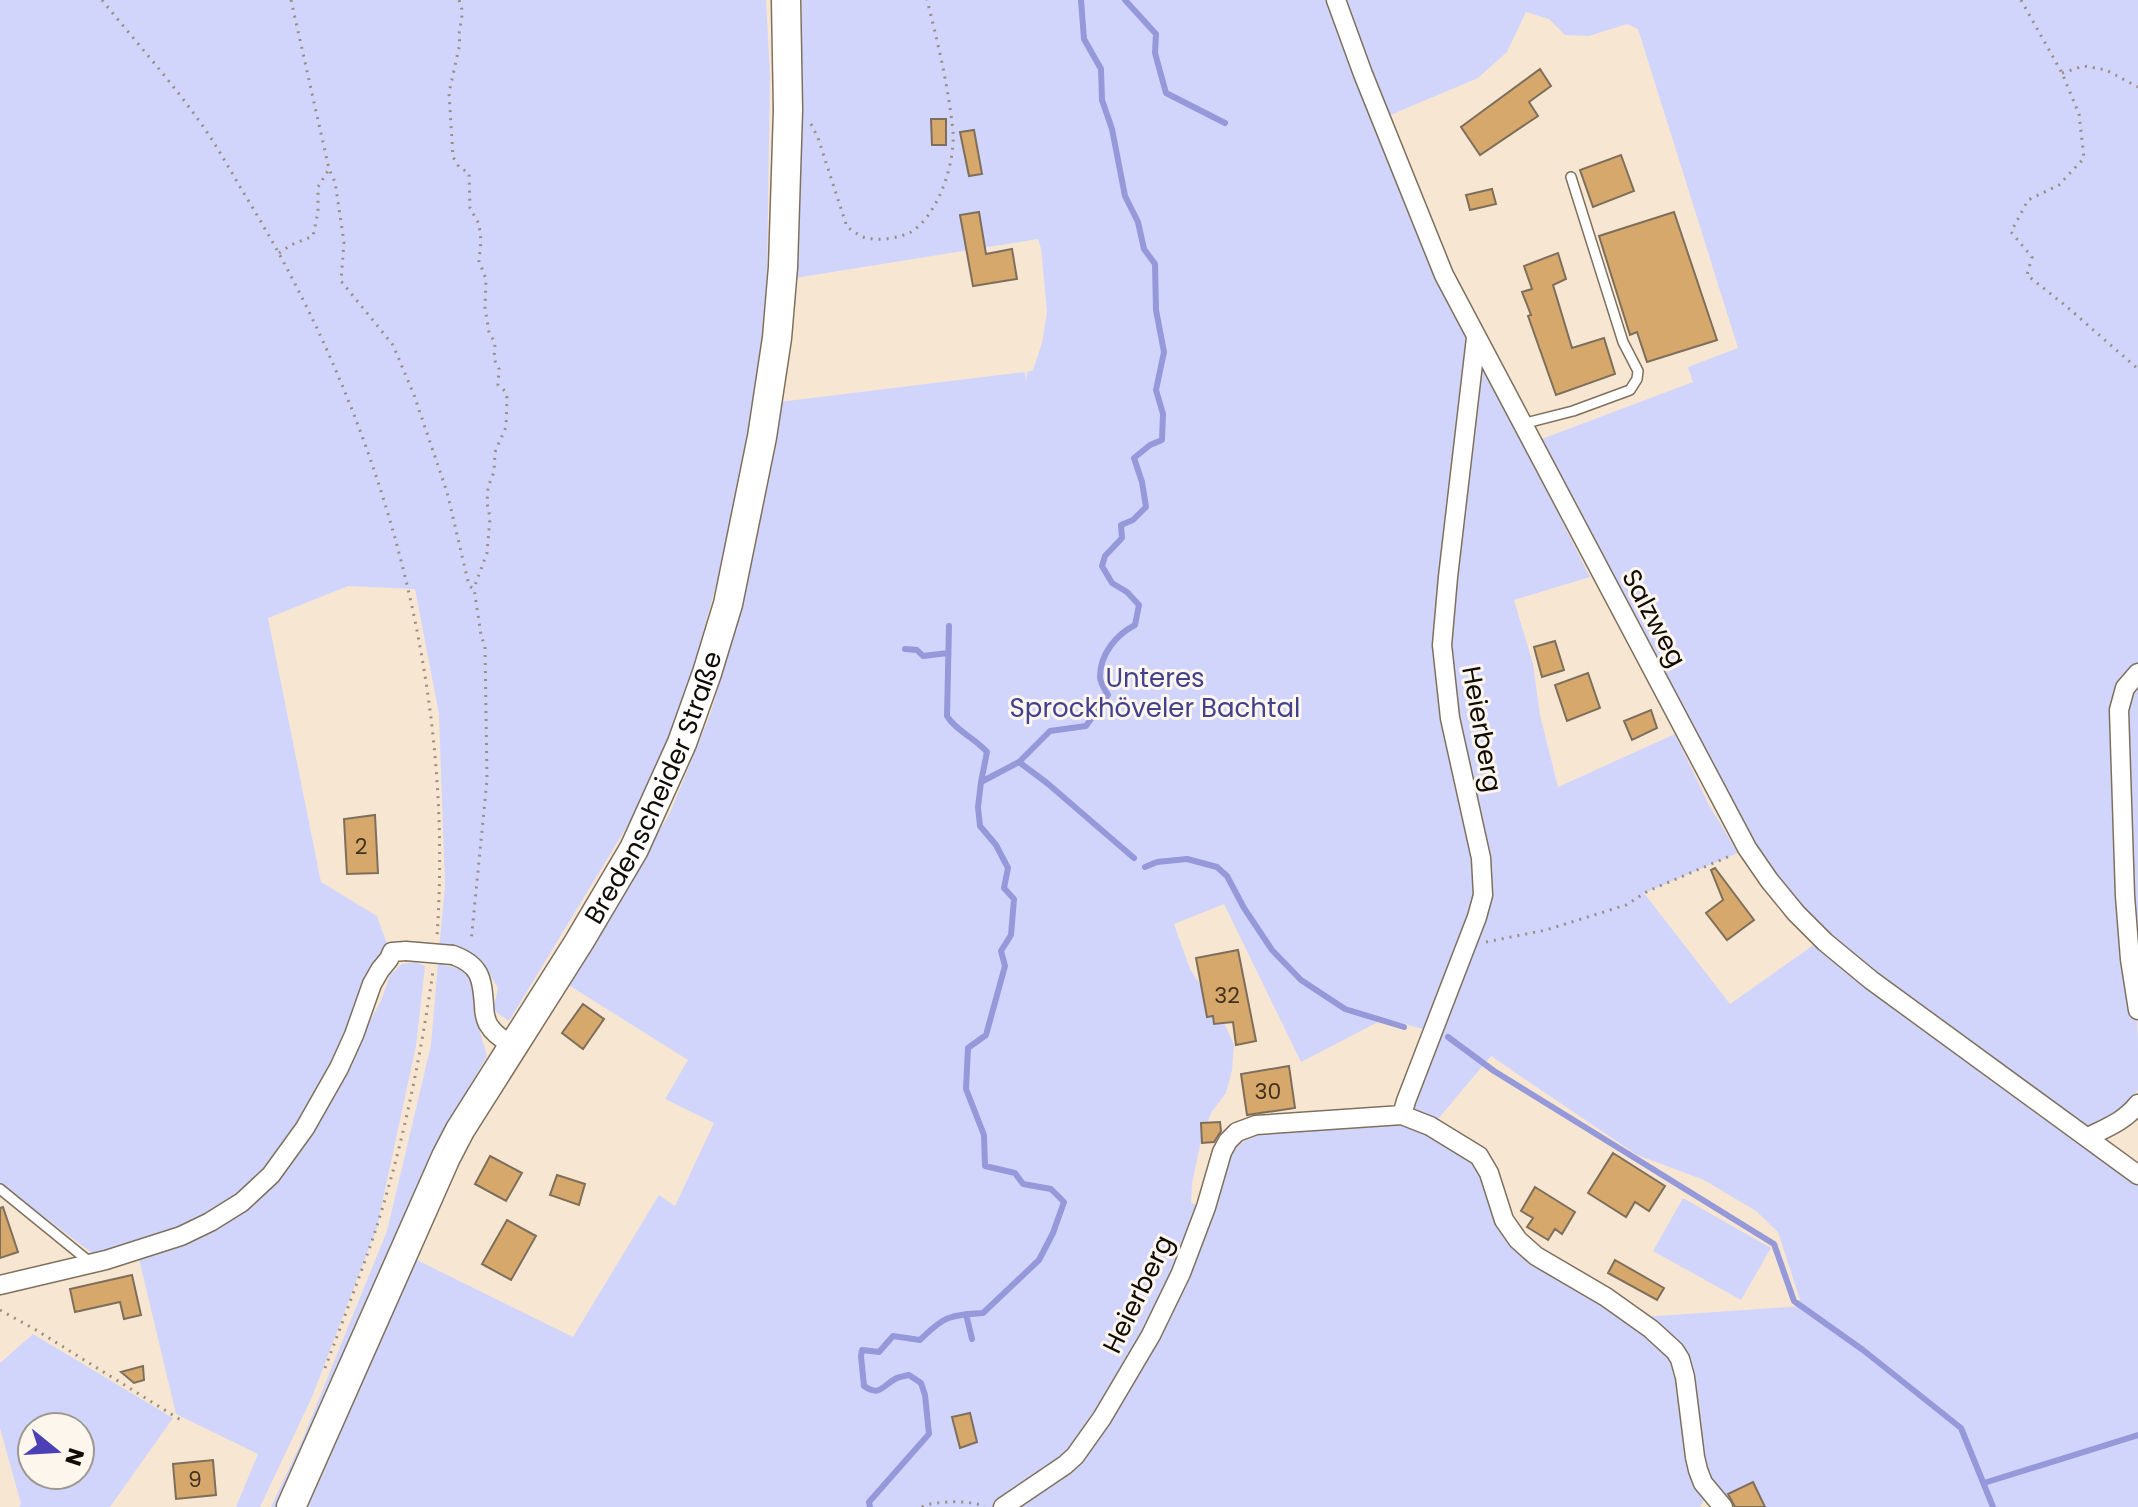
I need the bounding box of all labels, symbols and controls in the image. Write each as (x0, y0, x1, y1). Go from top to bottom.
street label: Salzweg (1613, 563, 1695, 673)
street label: Bredenscheider Straße (576, 647, 731, 931)
park label: Unteres Sprockhöveler Bachtal (1010, 660, 1300, 726)
street label: Heierberg (1453, 663, 1511, 795)
house number: 2 (355, 831, 367, 862)
house number: 32 (1214, 980, 1240, 1011)
house number: 30 (1255, 1076, 1281, 1107)
street label: Heierberg (1094, 1229, 1182, 1359)
north arrow (16, 1411, 96, 1491)
text: N (57, 1444, 92, 1470)
house number: 9 (188, 1464, 202, 1495)

